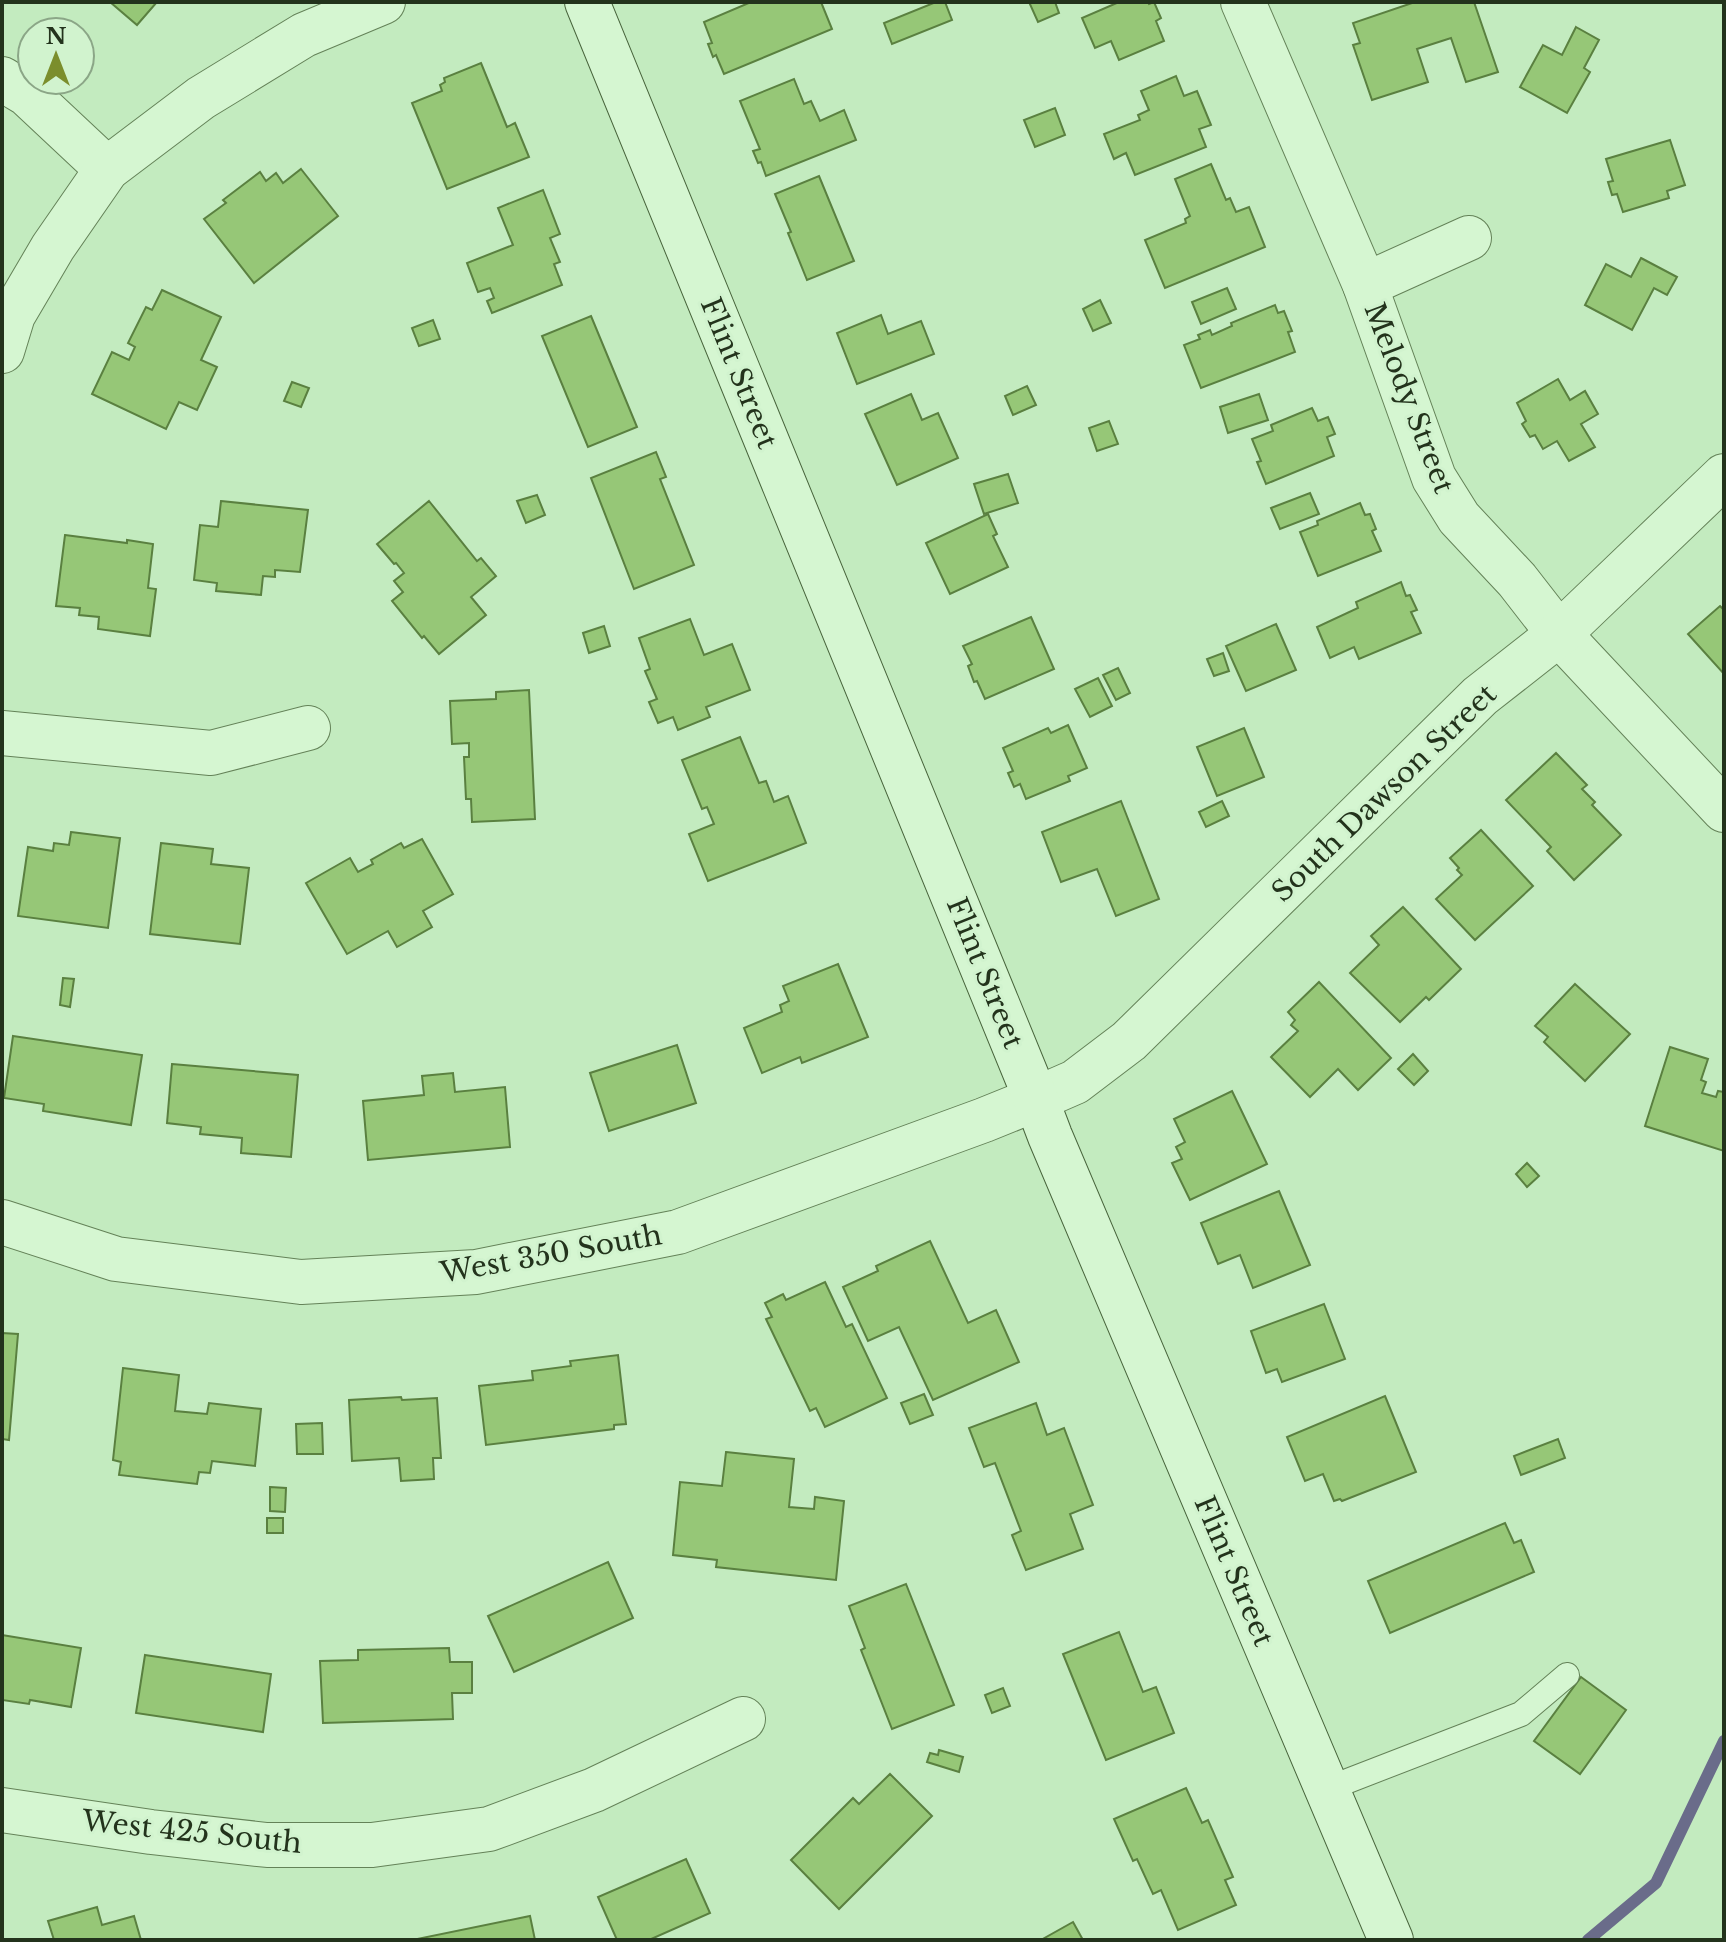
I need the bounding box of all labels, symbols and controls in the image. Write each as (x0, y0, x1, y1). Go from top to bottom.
north arrow (16, 16, 96, 96)
text: N (46, 23, 67, 50)
street label: Flint Street (693, 292, 785, 454)
street label: Melody Street (1357, 298, 1462, 499)
street label: South Dawson Street (1264, 676, 1504, 909)
street label: Flint Street (939, 892, 1031, 1054)
street label: West 350 South (437, 1217, 664, 1291)
street label: Flint Street (1187, 1491, 1281, 1652)
street label: West 425 South (79, 1803, 304, 1861)

